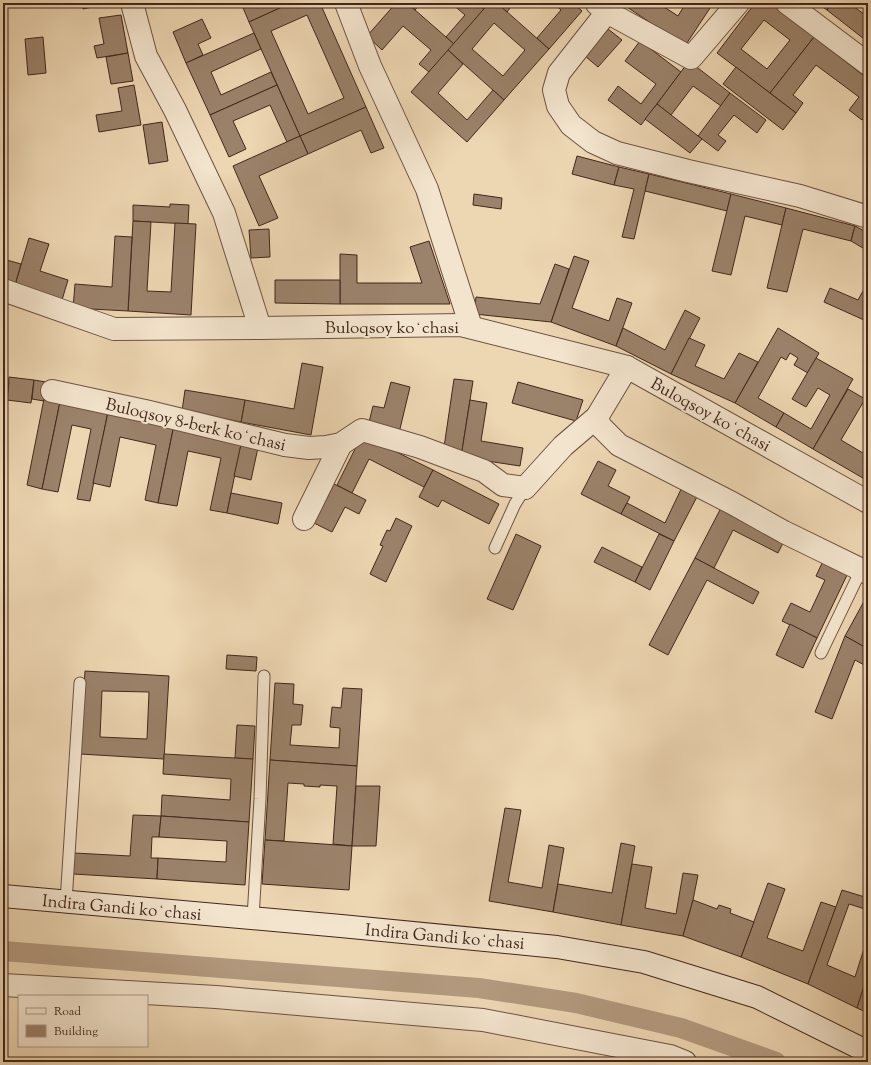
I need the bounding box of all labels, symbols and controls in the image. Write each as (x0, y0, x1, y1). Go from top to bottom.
street label: Buloqsoy koʻchasi (325, 317, 459, 341)
street label: Buloqsoy koʻchasi (646, 373, 775, 459)
street label: Buloqsoy 8-berk koʻchasi (103, 393, 288, 458)
street label: Indira Gandi koʻchasi (41, 890, 203, 928)
street label: Indira Gandi koʻchasi (364, 919, 526, 957)
legend (18, 995, 148, 1047)
text: Road (54, 1003, 81, 1021)
text: Building (54, 1023, 98, 1041)

